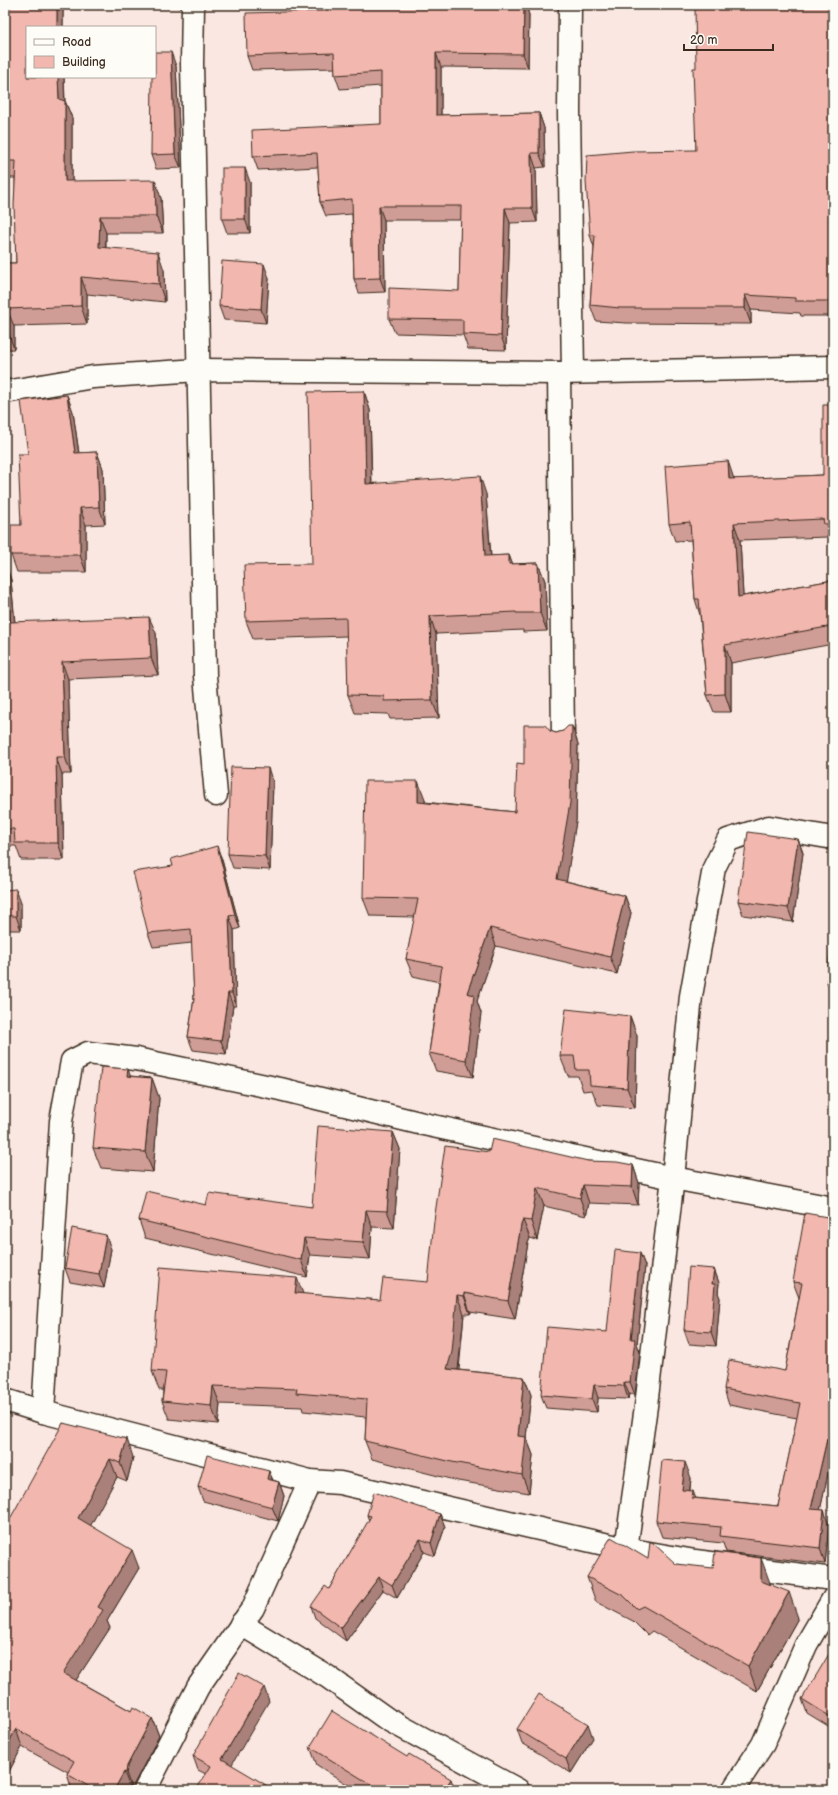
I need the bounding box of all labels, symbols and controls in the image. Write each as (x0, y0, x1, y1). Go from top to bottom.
legend (26, 26, 156, 78)
scale bar (684, 26, 773, 52)
text: 20 m (690, 33, 717, 48)
text: Road (62, 35, 91, 50)
text: Building (62, 55, 106, 70)

